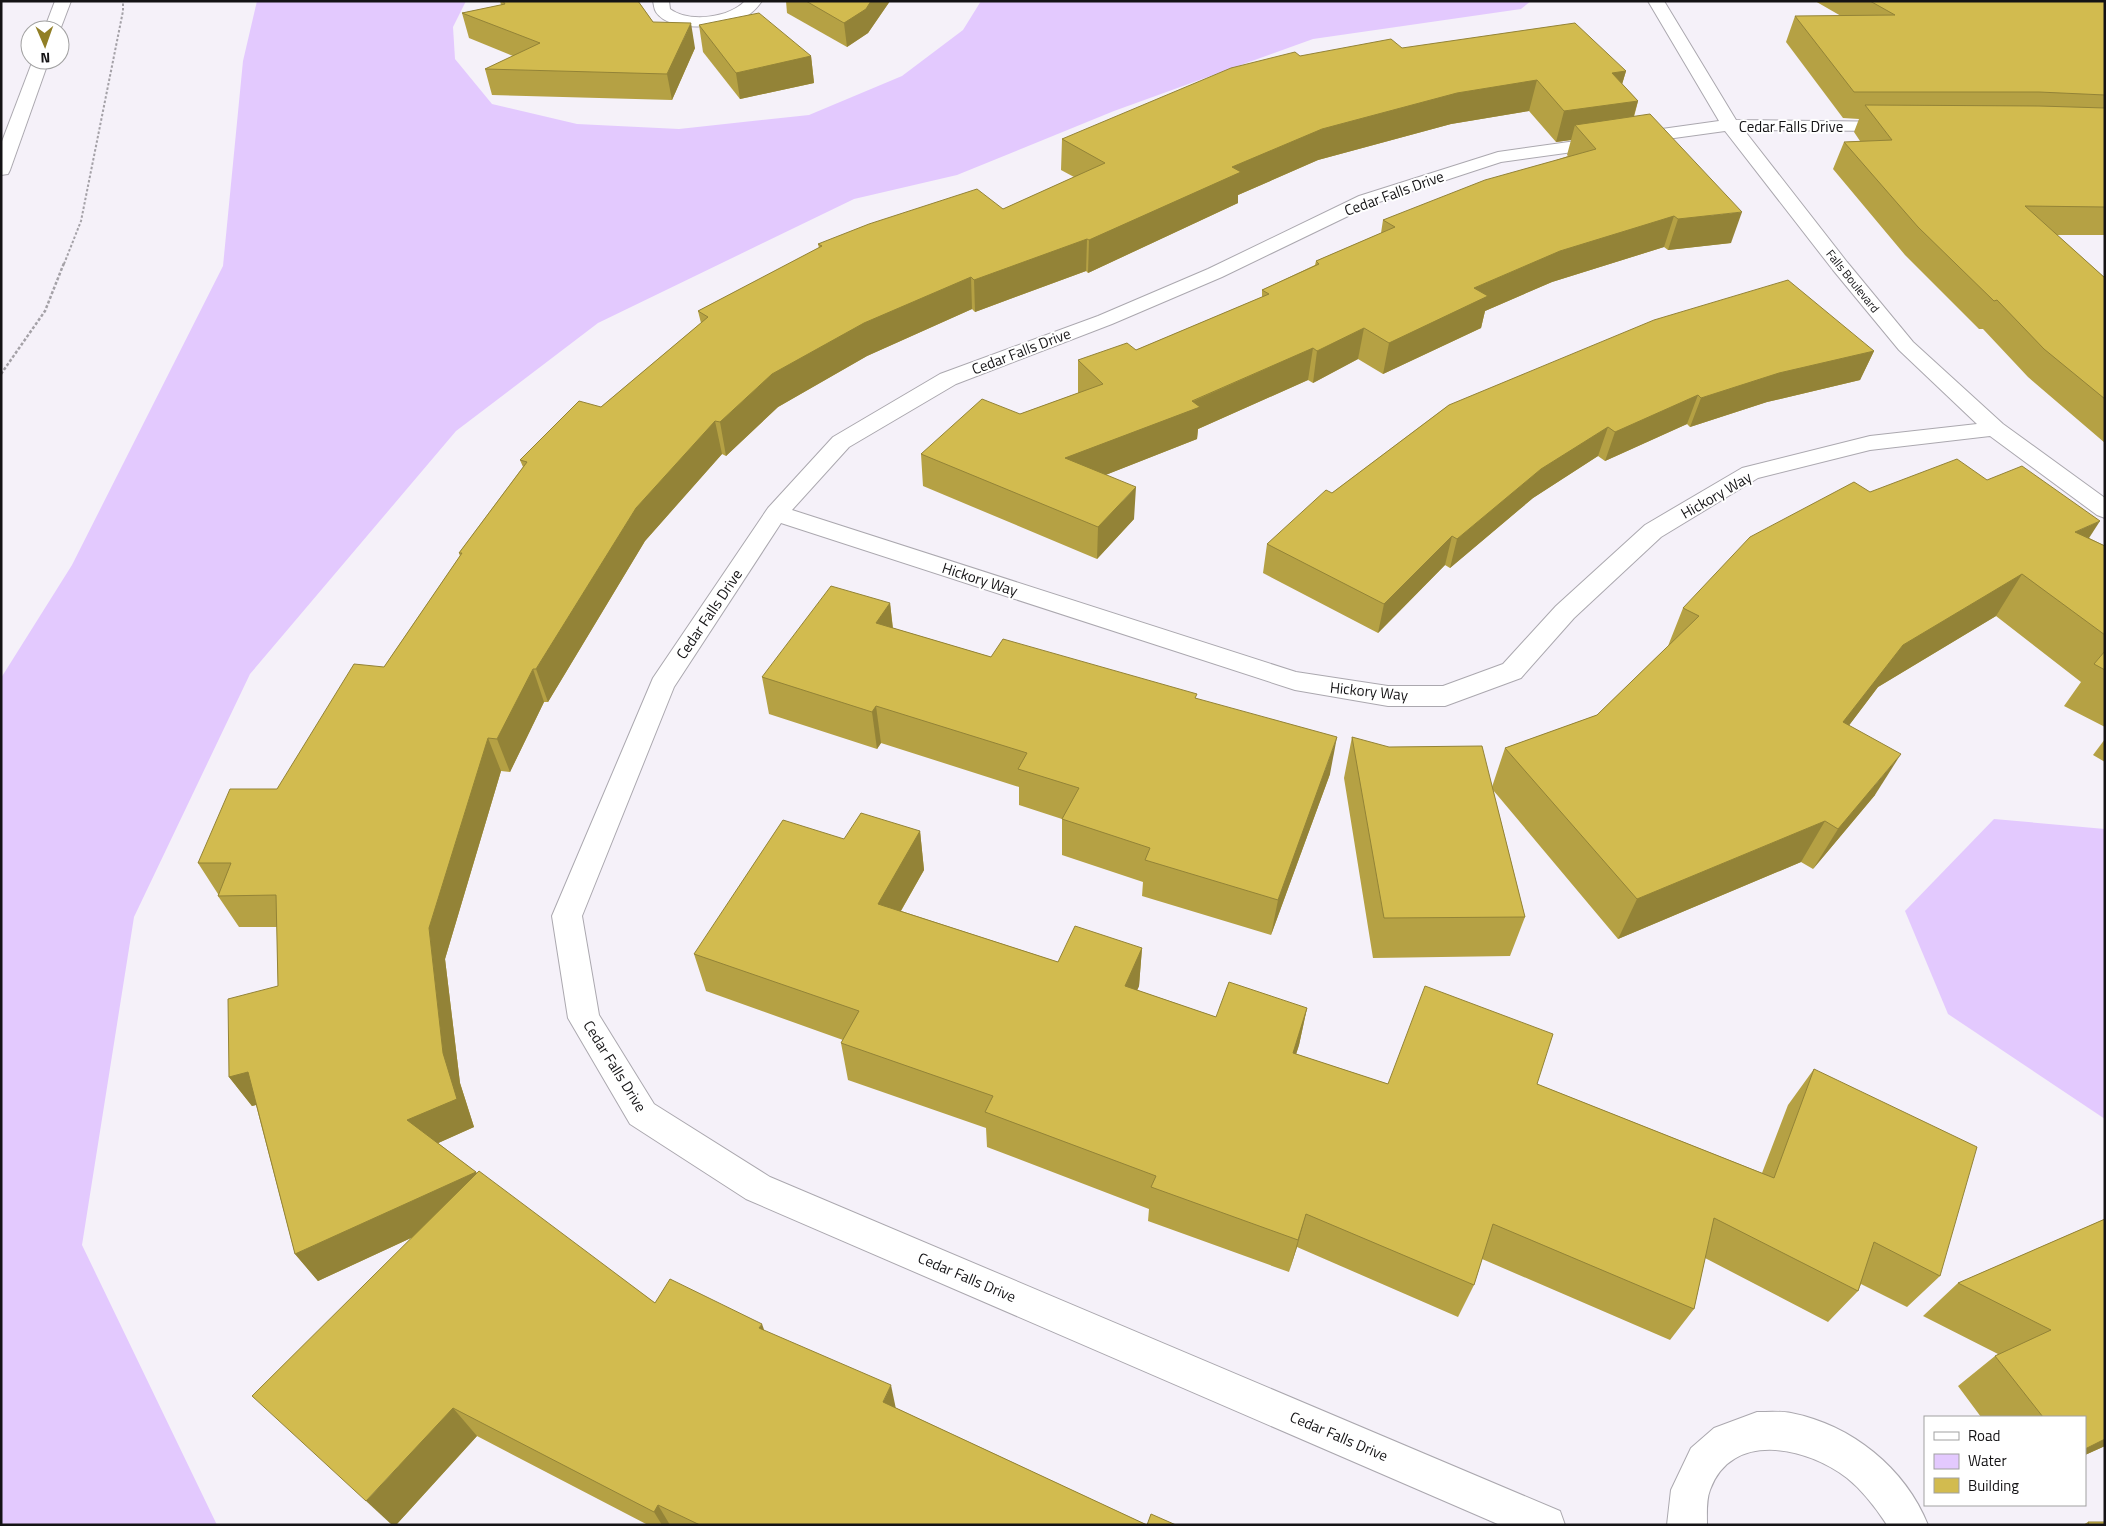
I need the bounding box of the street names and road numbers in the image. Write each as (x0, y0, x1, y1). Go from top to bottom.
street label: Cedar Falls Drive (1739, 115, 1843, 138)
street label: Cedar Falls Drive (1341, 164, 1447, 222)
street label: Falls Boulevard (1822, 245, 1884, 317)
street label: Cedar Falls Drive (968, 322, 1074, 380)
street label: Hickory Way (1676, 465, 1756, 525)
street label: Hickory Way (939, 556, 1021, 602)
street label: Cedar Falls Drive (670, 564, 748, 664)
street label: Hickory Way (1329, 675, 1409, 707)
street label: Cedar Falls Drive (578, 1016, 652, 1116)
street label: Cedar Falls Drive (914, 1246, 1020, 1308)
street label: Cedar Falls Drive (1286, 1405, 1392, 1467)

